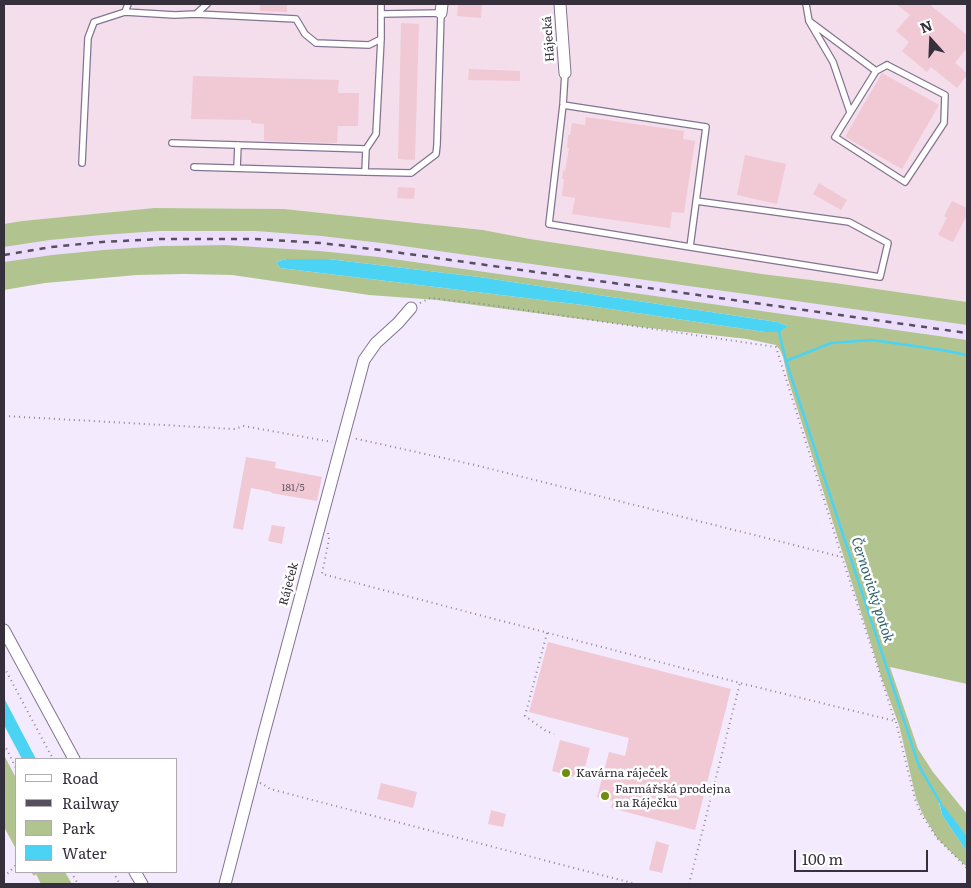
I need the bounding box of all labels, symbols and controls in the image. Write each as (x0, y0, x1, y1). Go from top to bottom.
text: N (917, 14, 935, 37)
north arrow (906, 15, 956, 65)
street label: Hájecká (540, 16, 558, 62)
house number: 181/5 (281, 482, 305, 494)
water label: Černovický potok (847, 535, 897, 645)
street label: Ráječek (276, 561, 302, 607)
legend (15, 758, 178, 873)
text: Road (62, 766, 98, 789)
place label: Kavárna ráječek (576, 766, 668, 780)
marker: Kavárna ráječek (560, 767, 572, 779)
place label: Farmářská prodejna na Ráječku (615, 782, 731, 810)
marker: Farmářská prodejna na Ráječku (599, 790, 611, 802)
text: Railway (62, 791, 119, 814)
text: Park (62, 816, 95, 839)
scale bar (796, 840, 930, 872)
text: Water (62, 841, 107, 864)
text: 100 m (802, 847, 843, 870)

